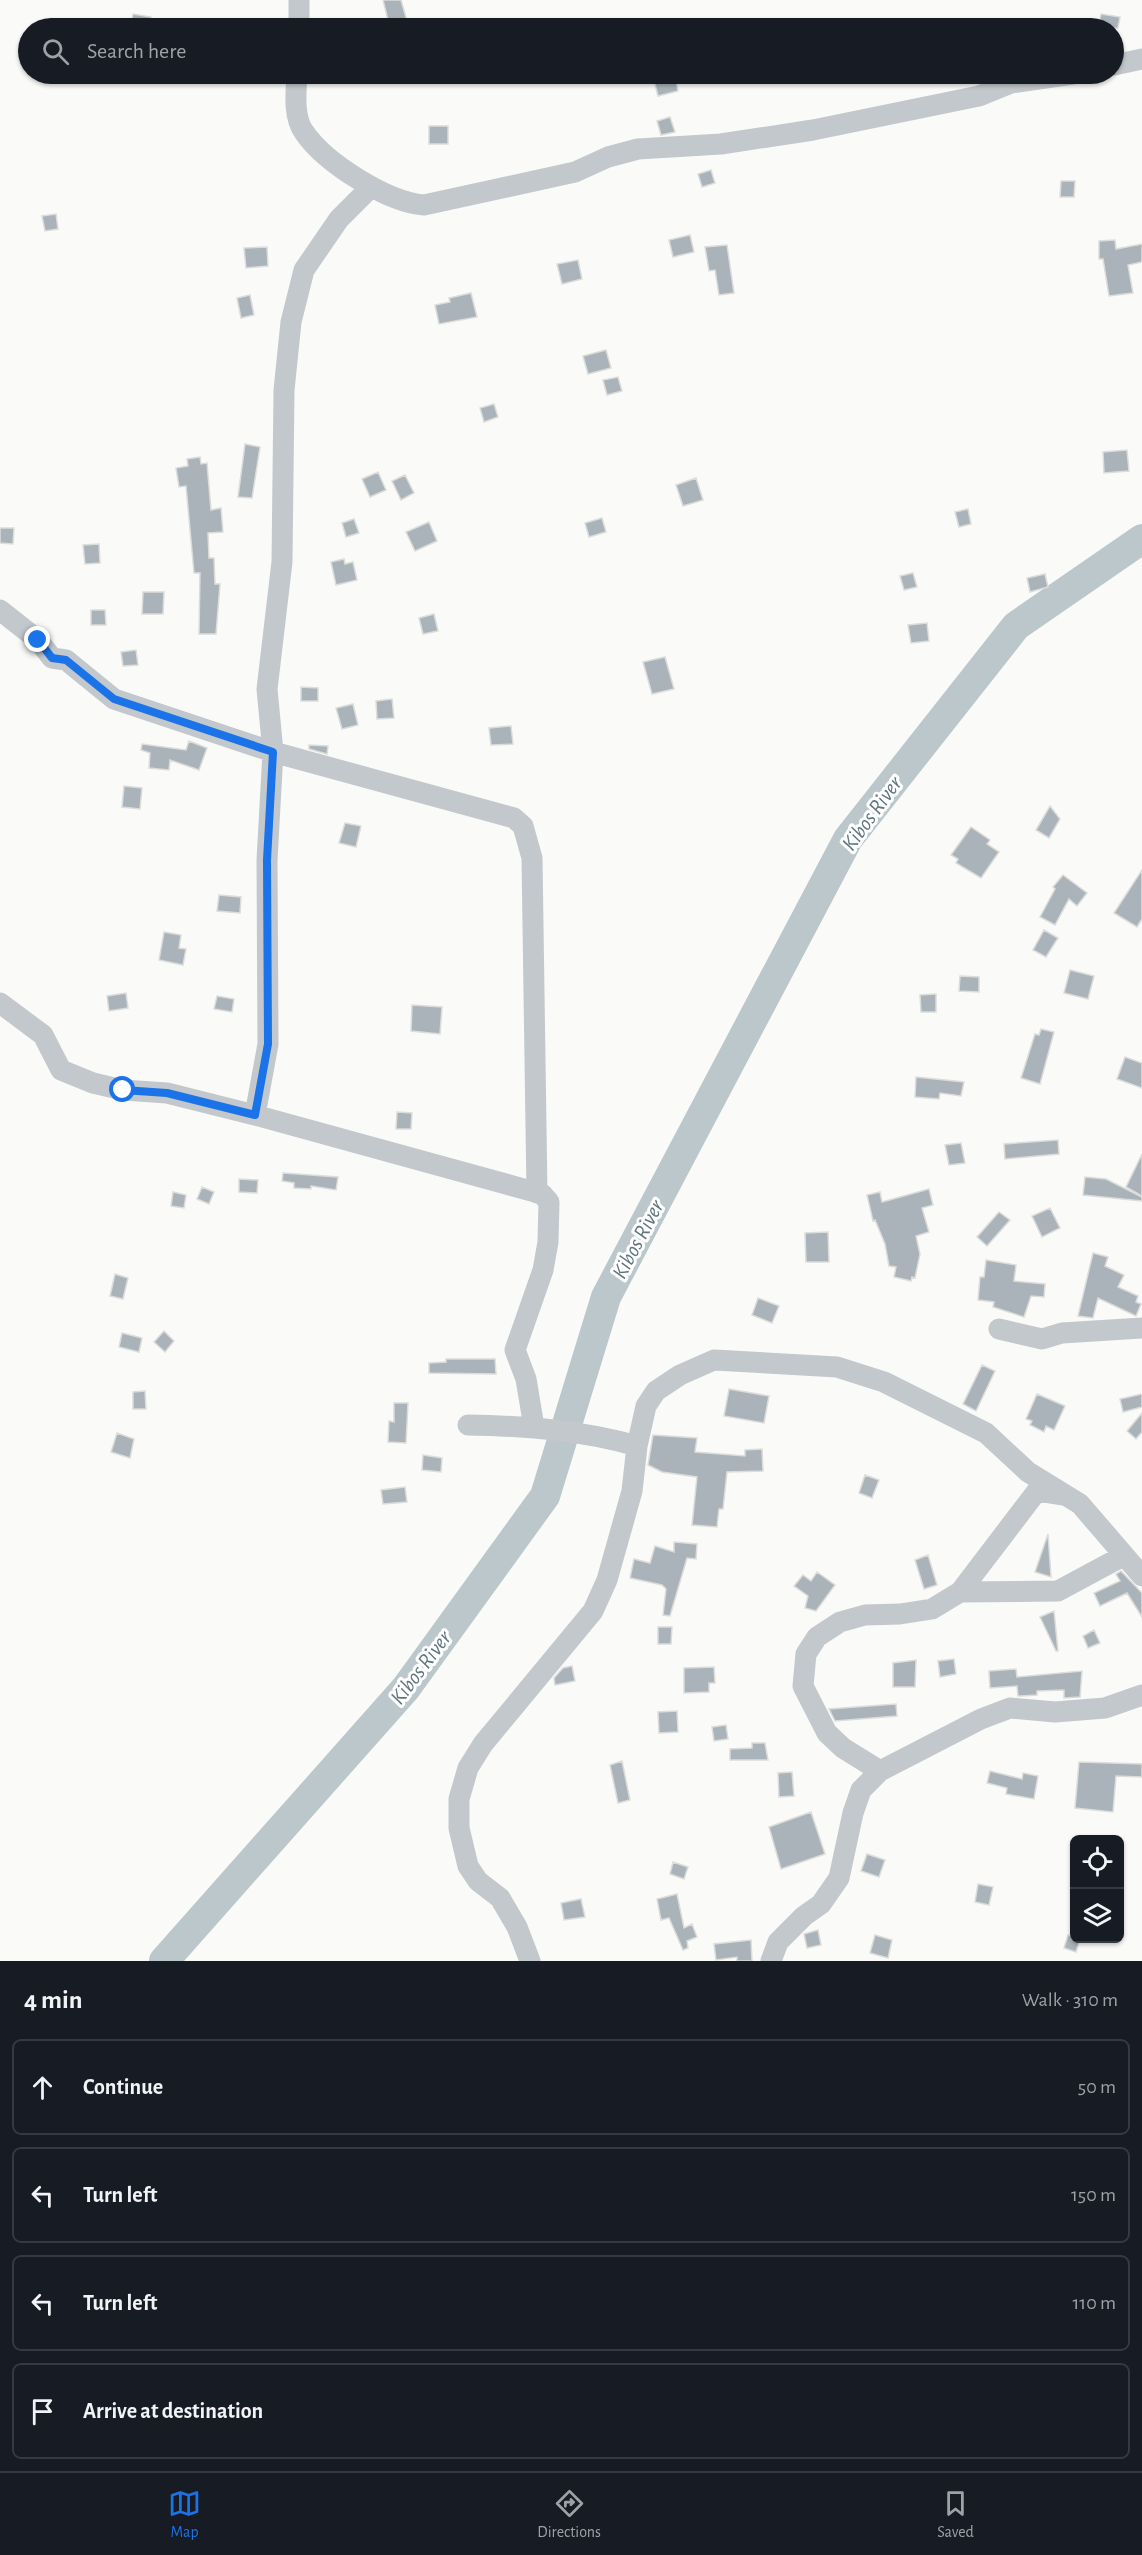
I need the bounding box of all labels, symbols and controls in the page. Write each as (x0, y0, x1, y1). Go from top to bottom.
search box (18, 18, 1124, 84)
icon: search (39, 35, 72, 68)
text: Search here (87, 40, 186, 62)
route end (24, 626, 50, 652)
water label: Kibos River (838, 772, 906, 855)
route start (109, 1076, 135, 1102)
water label: Kibos River (608, 1196, 668, 1282)
water label: Kibos River (386, 1626, 456, 1708)
map controls (1070, 1835, 1124, 1943)
button: locate (1070, 1835, 1124, 1889)
button: layers (1070, 1889, 1124, 1943)
text: 4 min (24, 1987, 83, 2013)
text: Walk · 310 m (1022, 1990, 1118, 2010)
icon: ahead (26, 2071, 59, 2104)
text: Continue (83, 2076, 163, 2098)
text: 50 m (1078, 2077, 1116, 2097)
icon: left (26, 2179, 59, 2212)
text: Turn left (83, 2184, 157, 2206)
text: 150 m (1071, 2185, 1116, 2205)
icon: left (26, 2287, 59, 2320)
text: Turn left (83, 2292, 157, 2314)
text: 110 m (1072, 2293, 1116, 2313)
icon: arrive (26, 2395, 59, 2428)
text: Arrive at destination (83, 2400, 263, 2422)
tab: Map (168, 2487, 201, 2542)
tab: Directions (537, 2487, 601, 2542)
tab: Saved (937, 2487, 974, 2542)

